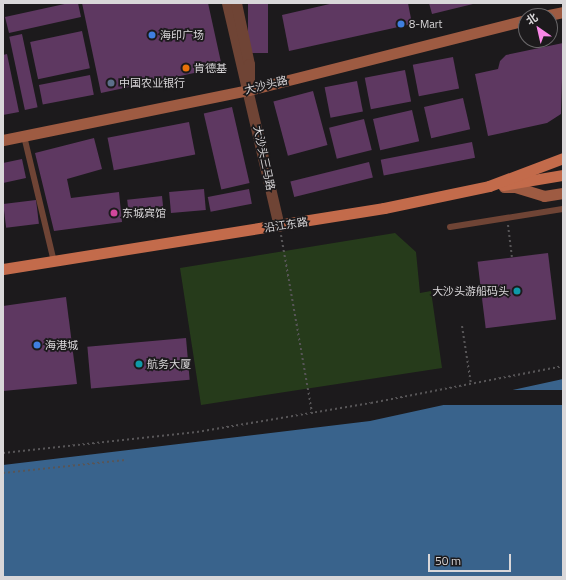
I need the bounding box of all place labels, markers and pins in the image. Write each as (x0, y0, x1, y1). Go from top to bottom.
place label: 8-Mart (409, 17, 442, 31)
marker: 8-Mart (396, 19, 406, 29)
place label: 海印广场 (160, 28, 204, 42)
marker: 海印广场 (147, 30, 157, 40)
place label: 肯德基 (194, 61, 227, 75)
marker: 肯德基 (181, 63, 191, 73)
place label: 中国农业银行 (119, 76, 185, 90)
marker: 中国农业银行 (106, 78, 116, 88)
place label: 东城宾馆 (122, 206, 166, 220)
marker: 东城宾馆 (109, 208, 119, 218)
place label: 大沙头游船码头 (432, 284, 509, 298)
marker: 大沙头游船码头 (512, 286, 522, 296)
place label: 海港城 (45, 338, 78, 352)
marker: 海港城 (32, 340, 42, 350)
place label: 航务大厦 (147, 357, 191, 371)
marker: 航务大厦 (134, 359, 144, 369)

